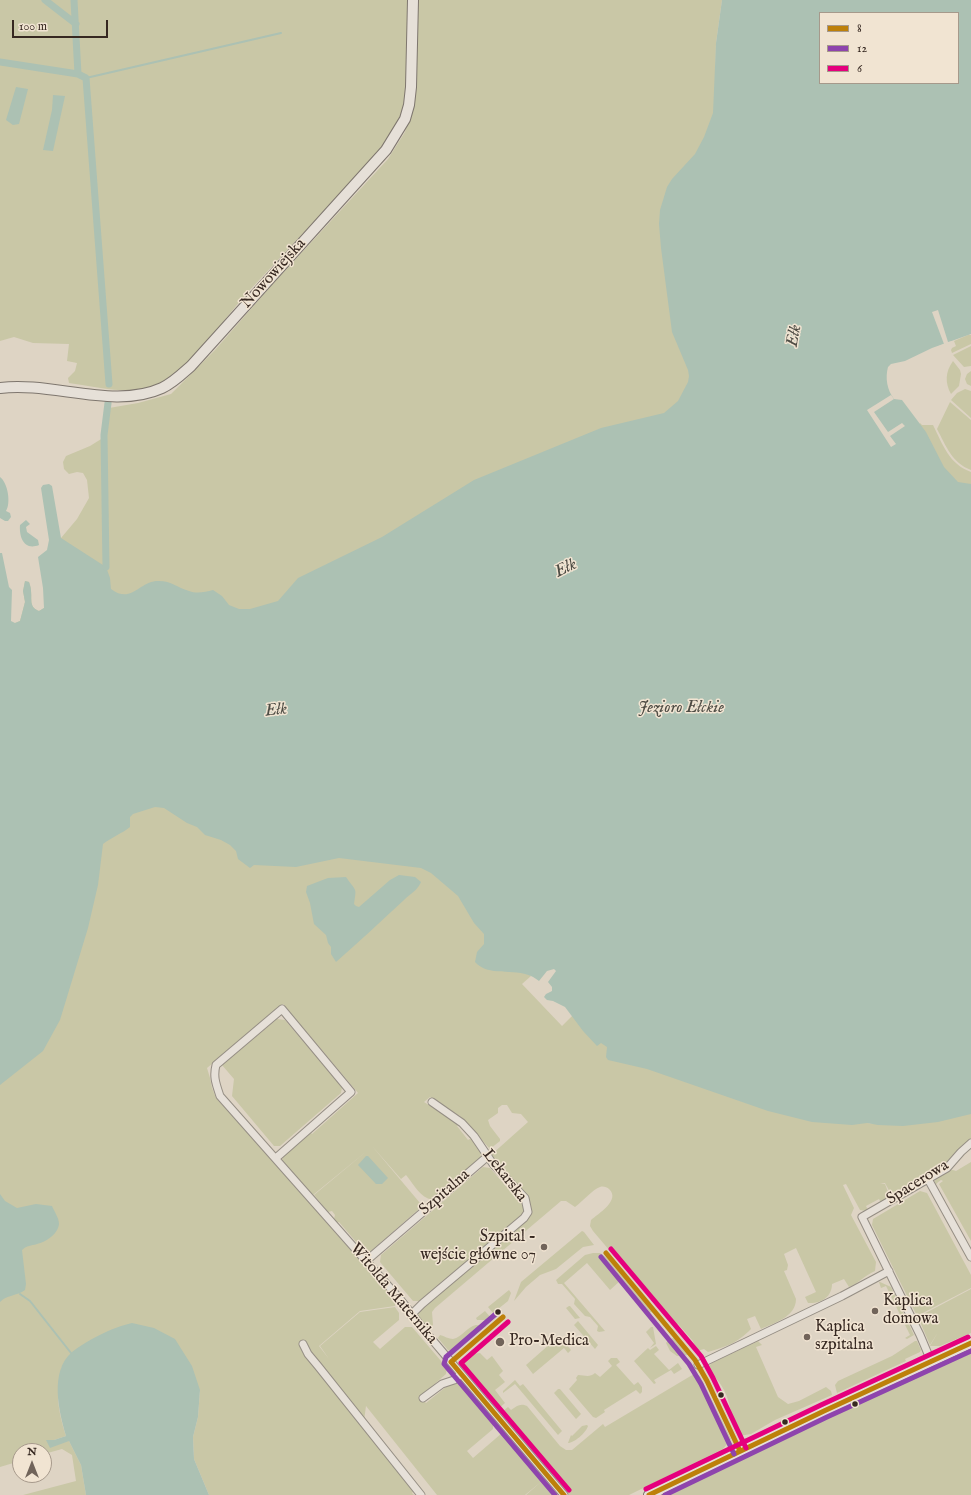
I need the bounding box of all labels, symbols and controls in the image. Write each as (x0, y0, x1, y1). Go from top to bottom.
scale bar (14, 12, 110, 38)
legend (819, 12, 959, 84)
text: 100 m (19, 19, 47, 34)
text: 8 (857, 21, 862, 36)
text: 12 (857, 41, 867, 56)
text: 6 (857, 61, 862, 76)
street label: Nowowiejska (238, 235, 310, 313)
water label: Ełk (783, 323, 807, 349)
water label: Ełk (552, 555, 580, 583)
water label: Jezioro Ełckie (638, 699, 724, 719)
water label: Ełk (264, 700, 288, 722)
street label: Lekarska (478, 1146, 530, 1206)
street label: Spacerowa (883, 1156, 953, 1210)
street label: Szpitalna (416, 1166, 474, 1220)
place label: Szpital - wejście główne 07 (420, 1228, 536, 1266)
street label: Witolda Maternika (345, 1240, 441, 1348)
marker: Szpital - wejście główne 07 (539, 1242, 549, 1252)
place label: Kaplica domowa (883, 1292, 938, 1330)
marker: Kaplica domowa (870, 1306, 880, 1316)
unlabelled marker (493, 1307, 503, 1317)
place label: Kaplica szpitalna (815, 1318, 873, 1356)
place label: Pro-Medica (509, 1332, 589, 1352)
marker: Kaplica szpitalna (802, 1332, 812, 1342)
marker: Pro-Medica (494, 1336, 506, 1348)
unlabelled marker (716, 1390, 726, 1400)
unlabelled marker (850, 1399, 860, 1409)
unlabelled marker (780, 1417, 790, 1427)
north arrow (12, 1443, 52, 1483)
text: N (27, 1445, 37, 1459)

